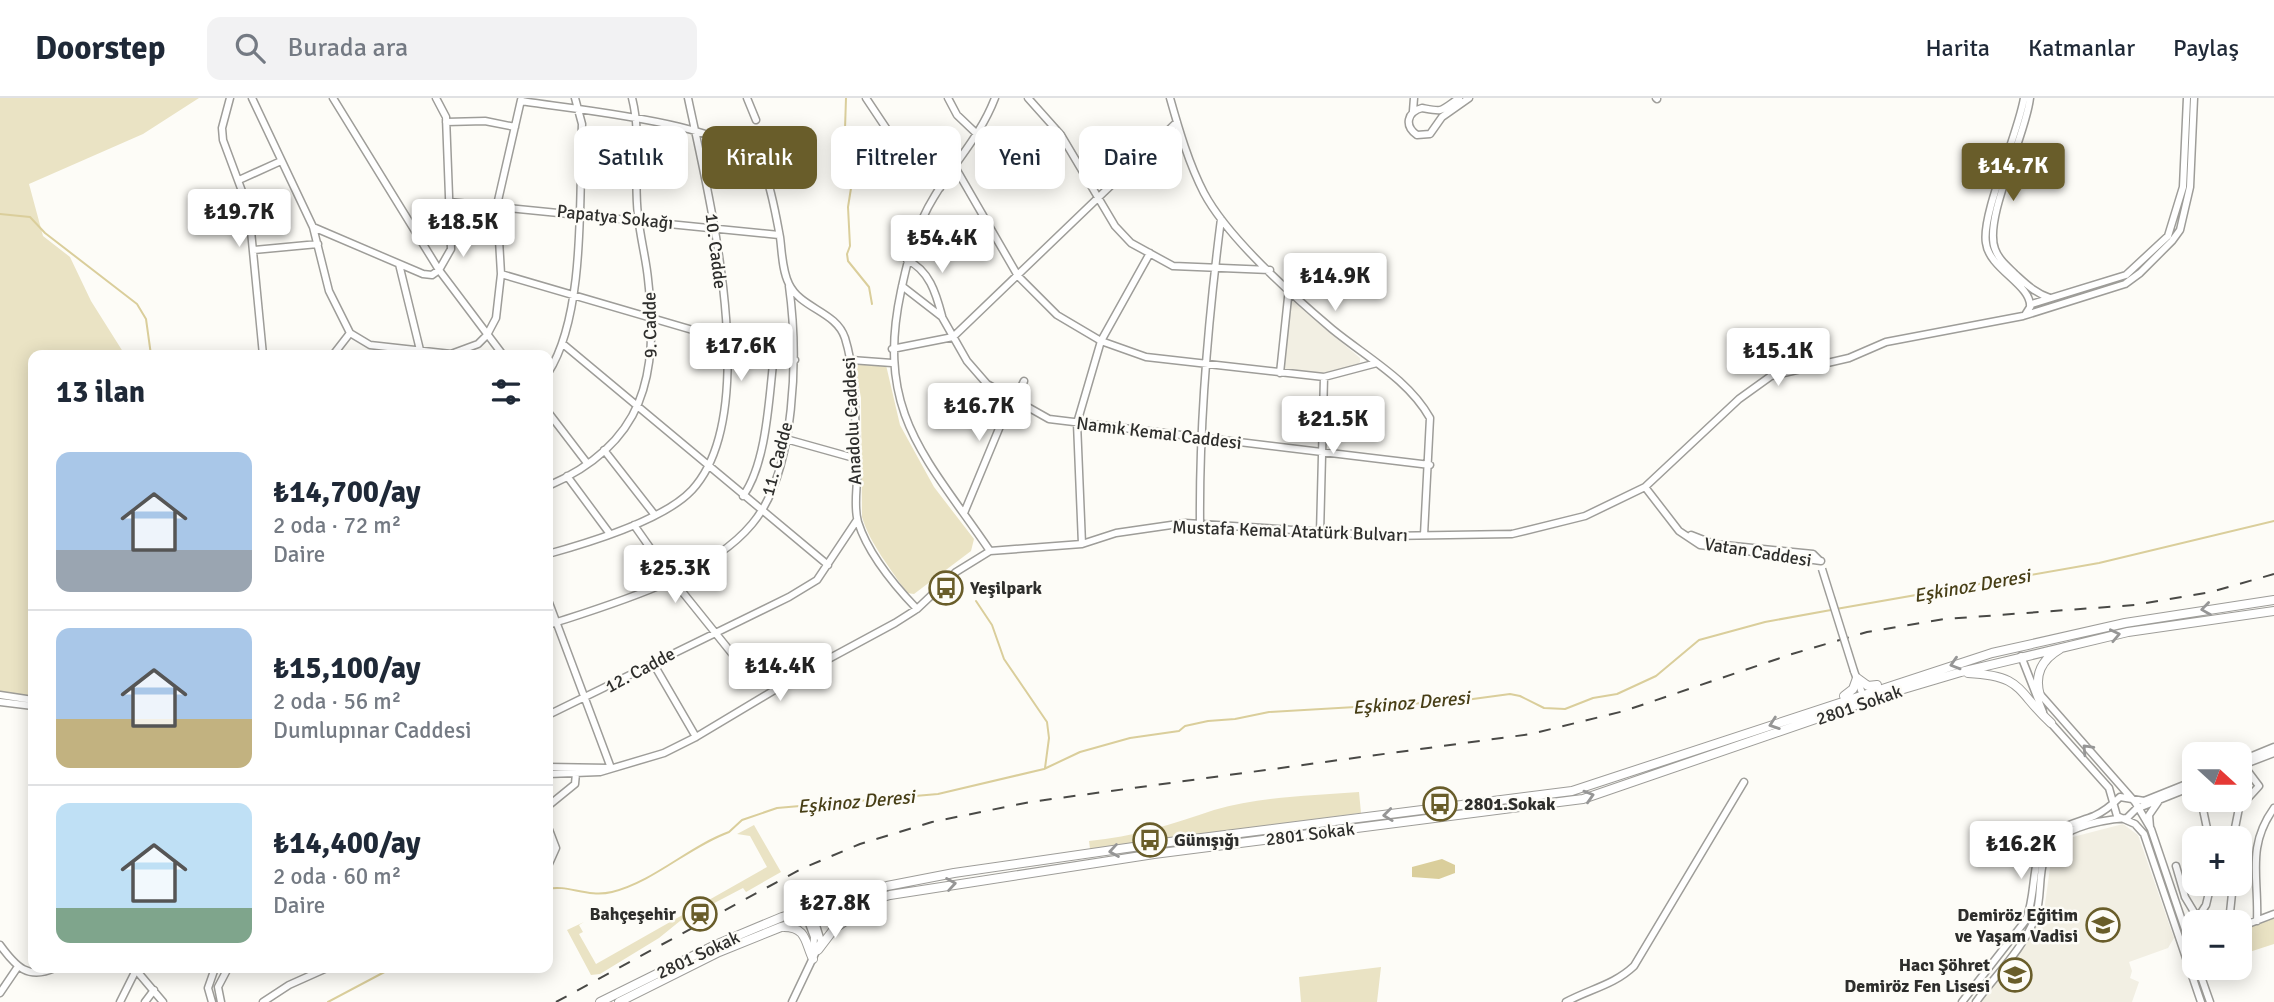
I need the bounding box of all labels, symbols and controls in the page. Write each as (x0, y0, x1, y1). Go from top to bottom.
search box (207, 17, 697, 80)
text: Doorstep (35, 28, 165, 69)
icon: search (231, 29, 269, 67)
text: Burada ara (287, 32, 408, 64)
text: Harita (1925, 33, 1990, 63)
text: Katmanlar (2028, 33, 2135, 63)
text: Paylaş (2173, 33, 2239, 63)
chip: Satılık (574, 126, 688, 189)
chip: Kiralık (702, 126, 817, 189)
chip: Filtreler (831, 126, 961, 189)
chip: Yeni (975, 126, 1065, 189)
chip: Daire (1079, 126, 1182, 189)
pin: ₺14.7K (1956, 144, 2070, 203)
text: ₺14.7K (1978, 151, 2048, 180)
pin: ₺19.7K (182, 190, 296, 249)
text: ₺19.7K (204, 197, 274, 226)
pin: ₺18.5K (406, 200, 520, 259)
street label: Papatya Sokağı (556, 200, 674, 234)
text: ₺18.5K (428, 207, 498, 236)
street label: 10. Cadde (700, 212, 732, 290)
pin: ₺54.4K (885, 216, 999, 275)
text: ₺54.4K (907, 223, 977, 252)
pin: ₺14.9K (1278, 254, 1392, 313)
text: ₺14.9K (1300, 261, 1370, 290)
street label: 9. Cadde (638, 292, 662, 358)
pin: ₺17.6K (684, 324, 798, 383)
pin: ₺15.1K (1721, 328, 1835, 388)
text: ₺17.6K (706, 331, 776, 360)
text: ₺15.1K (1743, 336, 1813, 365)
street label: Anadolu Caddesi (838, 356, 866, 486)
icon: filters (487, 373, 525, 411)
text: 13 ilan (56, 374, 145, 411)
pin: ₺16.7K (922, 384, 1036, 443)
text: ₺16.7K (944, 391, 1014, 420)
pin: ₺21.5K (1276, 396, 1390, 456)
text: ₺21.5K (1298, 404, 1368, 433)
street label: Namık Kemal Caddesi (1075, 412, 1243, 454)
street label: 11. Cadde (757, 419, 797, 499)
text: ₺14,700/ay (273, 474, 421, 511)
icon: home (112, 480, 196, 564)
text: 2 oda · 72 m² (273, 511, 401, 540)
street label: Mustafa Kemal Atatürk Bulvarı (1172, 516, 1408, 546)
street label: Vatan Caddesi (1703, 533, 1813, 571)
text: Daire (273, 540, 325, 569)
pin: ₺25.3K (618, 546, 732, 605)
text: ₺25.3K (640, 553, 710, 582)
water label: Eşkinoz Deresi (1912, 564, 2034, 608)
bus stop icon: Yeşilpark (927, 569, 965, 607)
place label: Yeşilpark (969, 577, 1043, 599)
one-way arrow (2201, 602, 2212, 617)
one-way arrow (2109, 628, 2121, 643)
street label: 12. Cadde (601, 642, 679, 698)
pin: ₺14.4K (723, 644, 837, 703)
text: ₺15,100/ay (273, 650, 421, 687)
text: ₺14.4K (745, 651, 815, 680)
icon: home (112, 656, 196, 740)
one-way arrow (1949, 656, 1961, 671)
street label: 2801 Sokak (1813, 680, 1905, 730)
water label: Eşkinoz Deresi (1351, 686, 1473, 720)
text: 2 oda · 56 m² (273, 687, 401, 716)
text: Dumlupınar Caddesi (273, 716, 472, 745)
one-way arrow (1769, 716, 1781, 730)
north arrow (2182, 742, 2252, 812)
map controls (2182, 742, 2252, 980)
one-way arrow (2082, 744, 2095, 757)
water label: Eşkinoz Deresi (796, 785, 918, 819)
bus stop icon: 2801.Sokak (1421, 785, 1459, 823)
one-way arrow (1582, 790, 1594, 805)
place label: 2801.Sokak (1464, 793, 1556, 815)
one-way arrow (1382, 807, 1394, 822)
street label: 2801 Sokak (1264, 818, 1356, 850)
bus stop icon: Günışığı (1131, 821, 1169, 859)
pin: ₺16.2K (1964, 822, 2078, 881)
text: ₺14,400/ay (273, 825, 421, 862)
button: + (2182, 826, 2252, 896)
place label: Günışığı (1174, 829, 1239, 851)
text: ₺16.2K (1986, 829, 2056, 858)
icon: home (112, 831, 196, 915)
one-way arrow (1108, 843, 1120, 858)
text: 2 oda · 60 m² (273, 862, 401, 891)
one-way arrow (945, 877, 957, 892)
pin: ₺27.8K (778, 880, 892, 940)
text: ₺27.8K (800, 888, 870, 917)
text: Daire (273, 891, 325, 920)
station icon: Bahçeşehir (681, 895, 719, 933)
place label: Bahçeşehir (589, 903, 677, 925)
place label: Demiröz Eğitim ve Yaşam Vadisi (1954, 904, 2078, 947)
school or university icon: Demiröz Eğitim ve Yaşam Vadisi (2084, 906, 2122, 944)
button: − (2182, 910, 2252, 980)
street label: 2801 Sokak (653, 926, 743, 984)
place label: Hacı Şöhret Demiröz Fen Lisesi (1844, 954, 1990, 997)
school or university icon: Hacı Şöhret Demiröz Fen Lisesi (1996, 956, 2034, 994)

